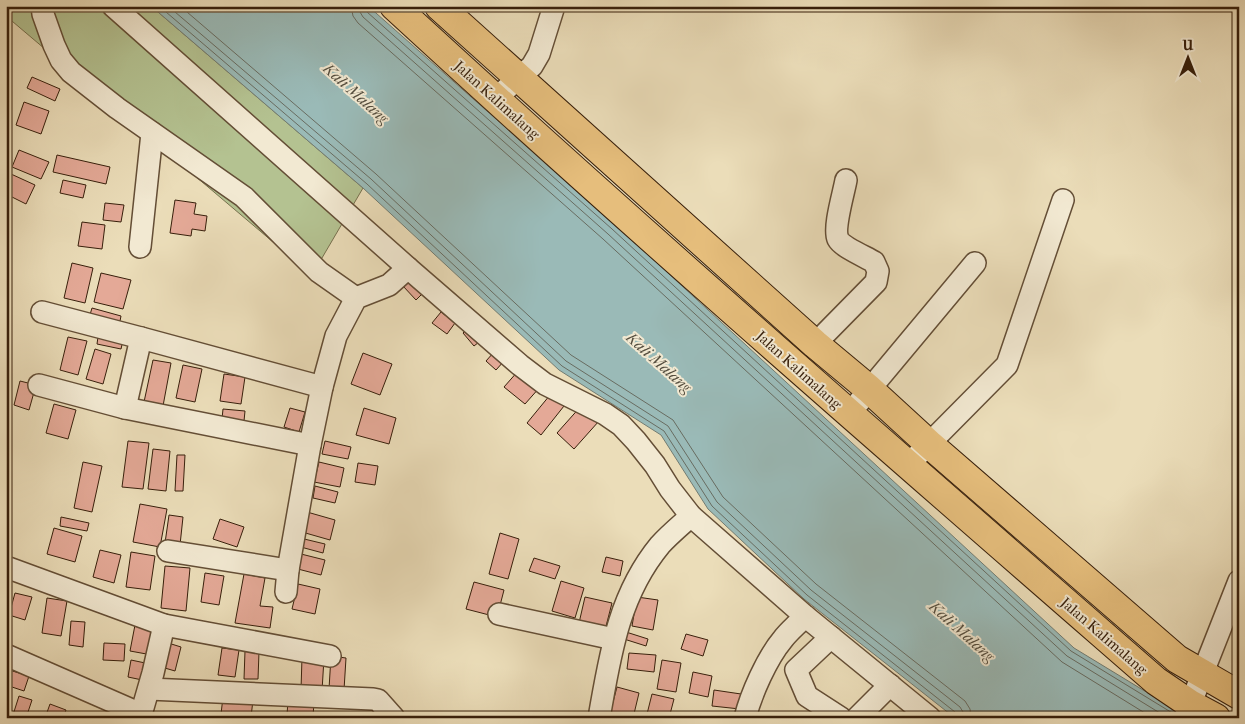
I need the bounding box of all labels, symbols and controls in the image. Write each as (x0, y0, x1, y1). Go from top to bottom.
north arrow (1162, 32, 1212, 82)
text: U (1182, 37, 1194, 54)
street label: Jalan Kalimalang (450, 56, 544, 144)
water label: Kali Malang (319, 58, 393, 128)
street label: Jalan Kalimalang (752, 326, 846, 414)
water label: Kali Malang (622, 327, 696, 397)
street label: Jalan Kalimalang (1056, 593, 1152, 679)
water label: Kali Malang (925, 596, 999, 666)

